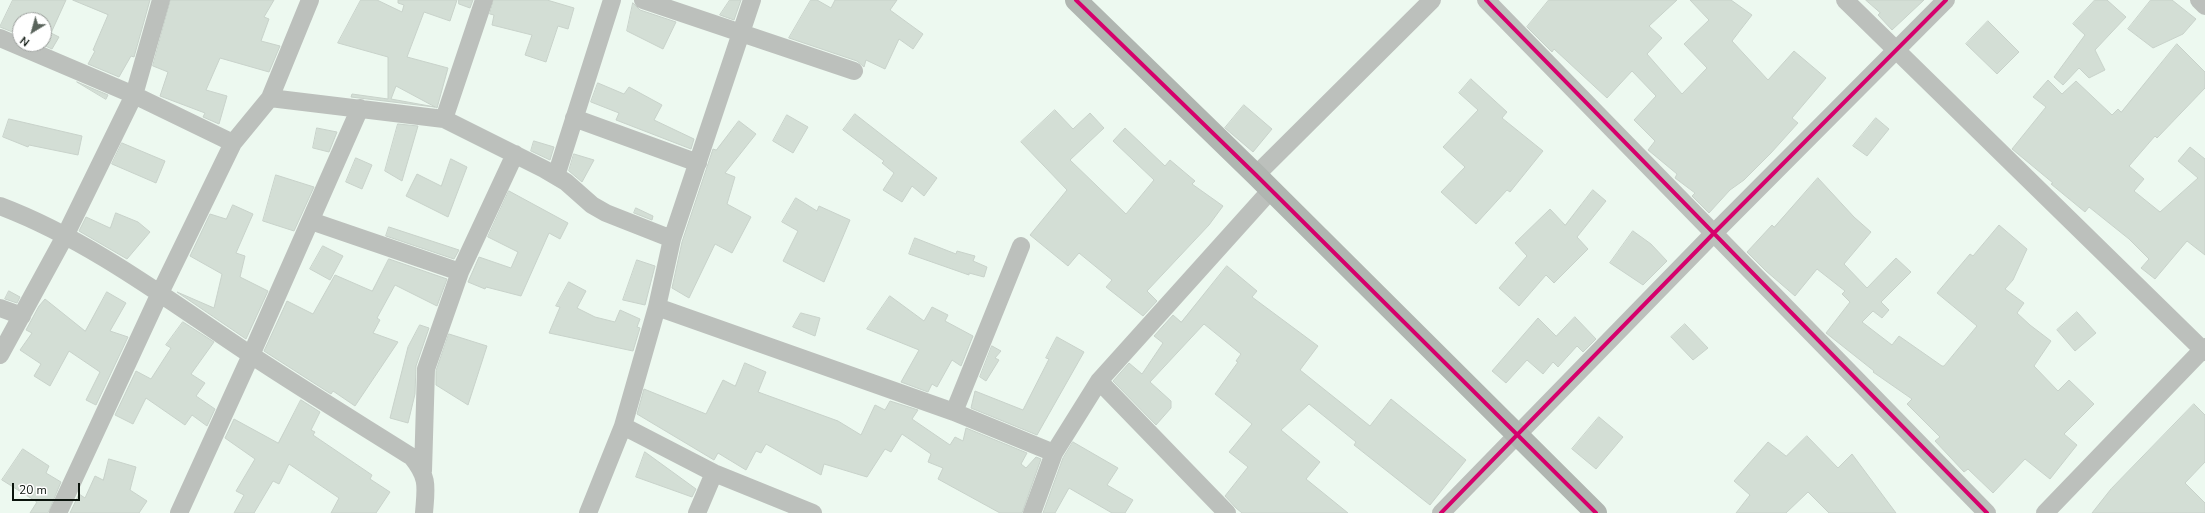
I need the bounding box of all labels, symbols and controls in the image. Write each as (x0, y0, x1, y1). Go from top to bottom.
north arrow (12, 12, 52, 52)
text: N (17, 33, 33, 50)
scale bar (14, 475, 82, 501)
text: 20 m (19, 482, 47, 498)

